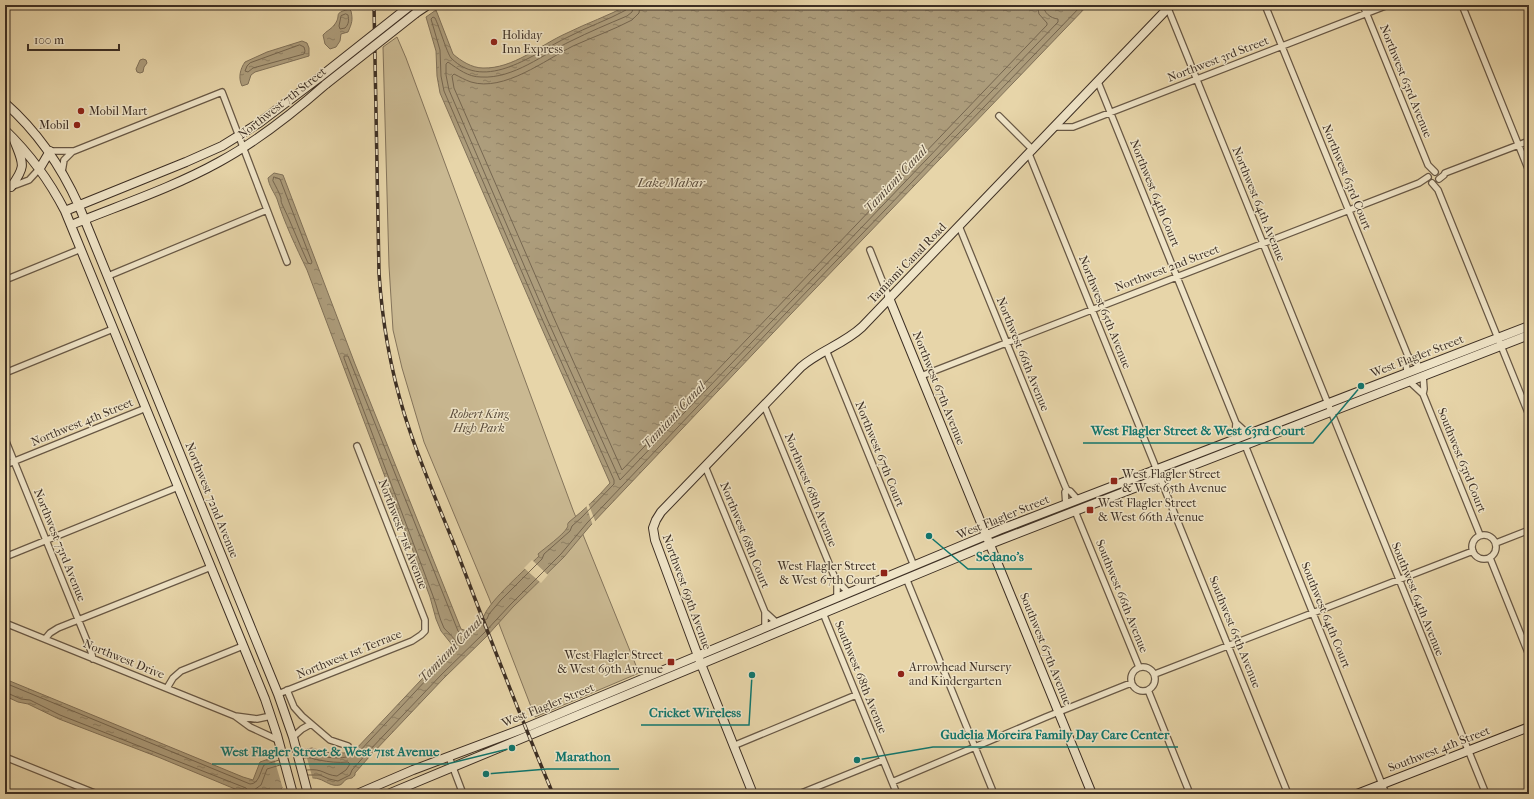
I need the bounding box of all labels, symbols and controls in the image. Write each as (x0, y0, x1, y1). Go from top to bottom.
street label: Northwest 63rd Avenue (1377, 22, 1435, 140)
scale bar (28, 26, 119, 52)
place label: Holiday Inn Express (502, 28, 564, 56)
text: 100 m (34, 33, 64, 47)
street label: Northwest 3rd Street (1165, 33, 1271, 85)
marker: Holiday Inn Express (489, 37, 499, 47)
street label: Northwest 7th Street (235, 64, 329, 142)
place label: Mobil Mart (89, 104, 148, 118)
marker: Mobil Mart (76, 106, 86, 116)
place label: Mobil (39, 118, 70, 132)
marker: Mobil (72, 120, 82, 130)
street label: Northwest 63rd Court (1319, 122, 1375, 232)
street label: Northwest 64th Court (1127, 137, 1183, 249)
water label: Tamiami Canal (861, 142, 931, 216)
street label: Northwest 64th Avenue (1230, 145, 1288, 264)
water label: Lake Mahar (636, 175, 706, 190)
street label: Tamiami Canal Road (865, 219, 949, 306)
street label: Northwest 2nd Street (1113, 241, 1222, 294)
street label: Northwest 65th Avenue (1076, 253, 1134, 371)
street label: Northwest 66th Avenue (994, 295, 1052, 413)
street label: Northwest 67th Avenue (910, 329, 968, 447)
street label: West Flagler Street (1368, 332, 1466, 381)
water label: Tamiami Canal (639, 378, 709, 452)
street label: Northwest 4th Street (29, 395, 136, 449)
street label: Northwest 67th Court (852, 399, 908, 510)
street label: Southwest 63rd Court (1435, 406, 1490, 515)
park label: Robert King High Park (448, 407, 509, 435)
callout: West Flagler Street & West 63rd Court (1083, 418, 1313, 443)
text: West Flagler Street & West 63rd Court (1090, 423, 1305, 439)
street label: Northwest 68th Avenue (782, 431, 840, 549)
street label: Northwest 72nd Avenue (182, 440, 242, 560)
place label: West Flagler Street & West 65th Avenue (1121, 467, 1227, 495)
marker: West Flagler Street & West 65th Avenue (1109, 476, 1119, 486)
street label: Northwest 71st Avenue (376, 477, 430, 591)
street label: Northwest 68th Court (717, 480, 773, 591)
street label: Northwest 73rd Avenue (31, 487, 89, 603)
street label: West Flagler Street (954, 492, 1052, 542)
place label: West Flagler Street & West 66th Avenue (1097, 496, 1204, 524)
marker: West Flagler Street & West 66th Avenue (1085, 505, 1095, 515)
street label: Northwest 69th Avenue (660, 532, 714, 652)
street label: Southwest 66th Avenue (1093, 537, 1151, 655)
street label: Southwest 64th Avenue (1389, 540, 1447, 658)
callout: Sedano's (968, 544, 1032, 569)
text: Sedano's (976, 549, 1024, 564)
place label: West Flagler Street & West 67th Court (776, 559, 877, 587)
street label: Southwest 64th Court (1298, 560, 1354, 671)
marker: West Flagler Street & West 67th Court (879, 568, 889, 578)
street label: Southwest 65th Avenue (1206, 574, 1264, 690)
street label: Southwest 67th Avenue (1017, 591, 1075, 707)
water label: Tamiami Canal (415, 612, 487, 685)
street label: Southwest 68th Avenue (832, 619, 890, 736)
street label: Northwest 1st Terrace (294, 626, 404, 682)
street label: Northwest Drive (81, 636, 167, 682)
place label: West Flagler Street & West 69th Avenue (557, 648, 664, 676)
marker: West Flagler Street & West 69th Avenue (666, 657, 676, 667)
place label: Arrowhead Nursery and Kindergarten (908, 660, 1012, 688)
marker: Arrowhead Nursery and Kindergarten (896, 669, 906, 679)
street label: West Flagler Street (499, 680, 597, 730)
callout: Cricket Wireless (641, 700, 749, 725)
text: Cricket Wireless (649, 705, 741, 720)
callout: Gudelia Moreira Family Day Care Center (933, 722, 1178, 747)
street label: Southwest 4th Street (1386, 723, 1493, 775)
text: Gudelia Moreira Family Day Care Center (940, 727, 1170, 743)
callout: West Flagler Street & West 71st Avenue (212, 739, 447, 764)
text: West Flagler Street & West 71st Avenue (220, 744, 440, 760)
callout: Marathon (547, 744, 619, 769)
text: Marathon (554, 749, 611, 764)

